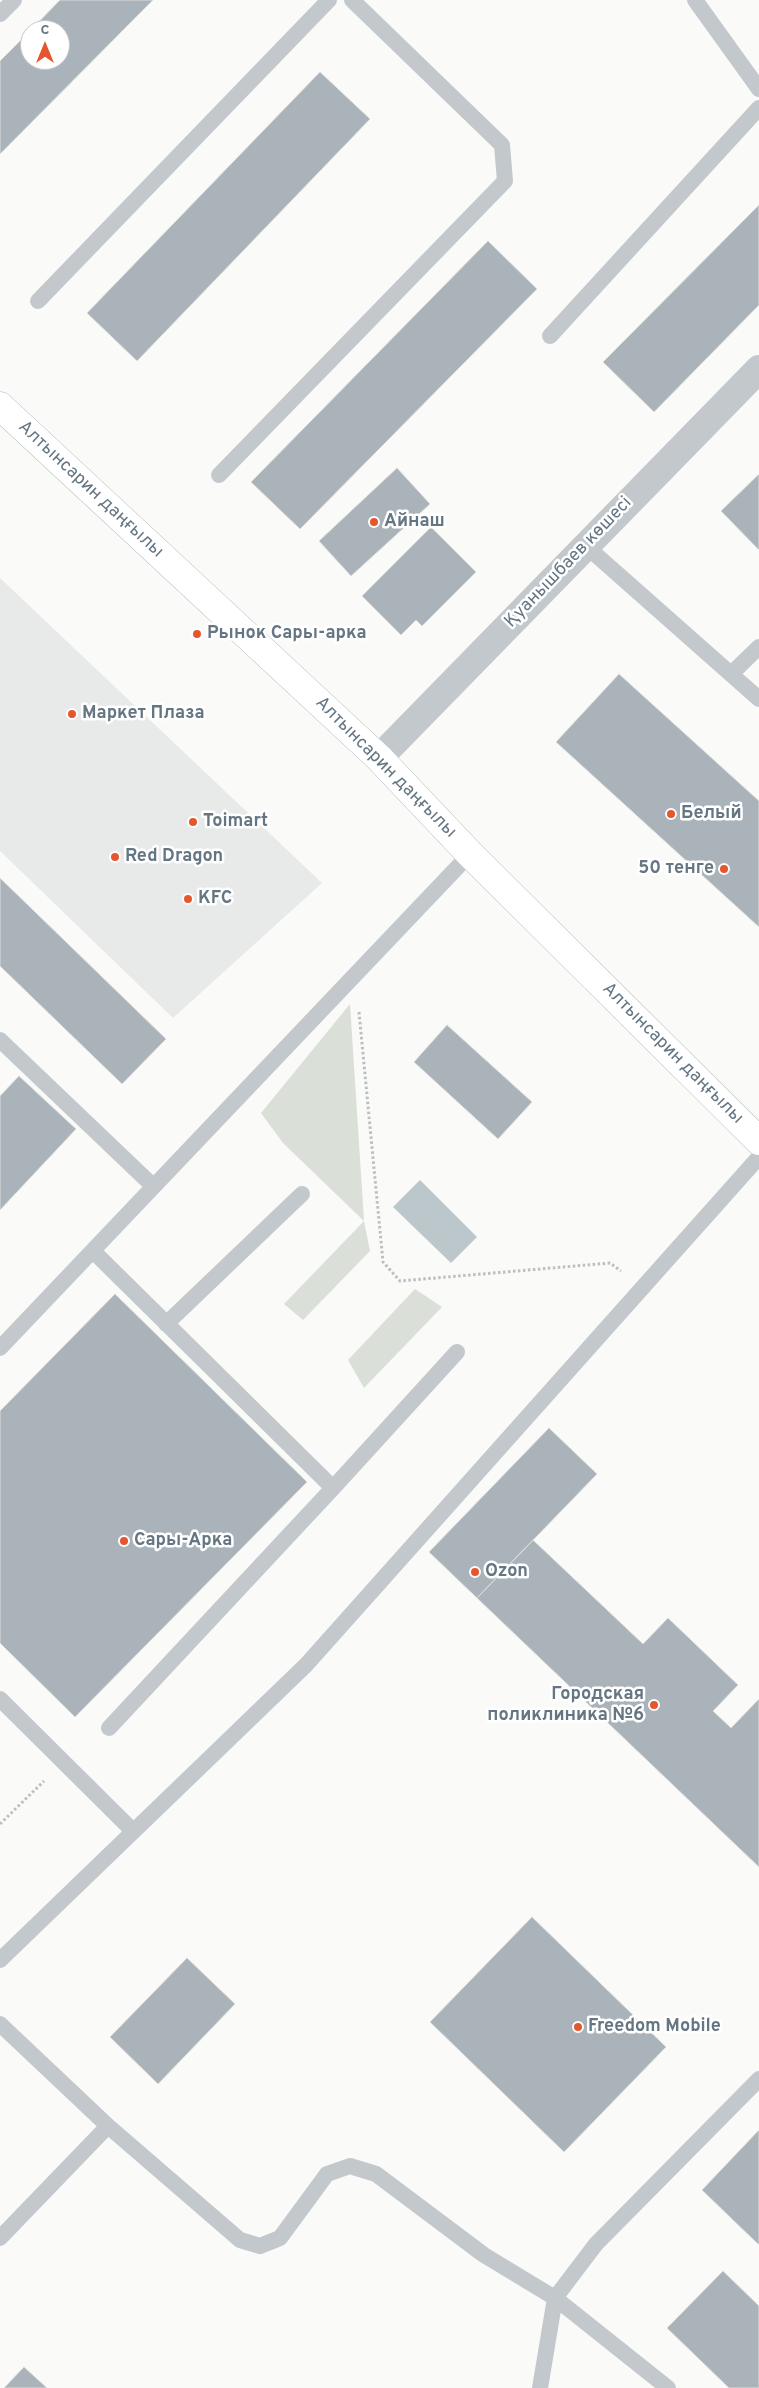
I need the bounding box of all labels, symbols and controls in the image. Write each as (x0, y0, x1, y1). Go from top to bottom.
north arrow (20, 20, 70, 70)
text: С (41, 22, 49, 39)
street label: Алтынсарин даңғылы (13, 417, 167, 563)
street label: Қуанышбаев көшесі (501, 493, 637, 633)
place label: Айнаш (384, 511, 445, 533)
marker: Айнаш (368, 516, 380, 528)
place label: Рынок Сары-арка (207, 623, 366, 645)
marker: Рынок Сары-арка (191, 628, 203, 640)
street label: Алтынсарин даңғылы (310, 693, 460, 843)
place label: Маркет Плаза (82, 703, 205, 725)
marker: Маркет Плаза (66, 708, 78, 720)
place label: Белый (681, 803, 742, 825)
marker: Белый (665, 808, 677, 820)
place label: Toimart (203, 811, 268, 833)
marker: Toimart (187, 816, 199, 828)
place label: Red Dragon (125, 846, 223, 868)
marker: Red Dragon (109, 851, 121, 863)
place label: 50 тенге (638, 858, 714, 880)
marker: 50 тенге (718, 863, 730, 875)
place label: KFC (198, 888, 232, 910)
marker: KFC (182, 893, 194, 905)
street label: Алтынсарин даңғылы (597, 979, 747, 1129)
place label: Сары-Арка (134, 1530, 232, 1552)
marker: Сары-Арка (118, 1535, 130, 1547)
place label: Ozon (485, 1561, 528, 1583)
marker: Ozon (469, 1566, 481, 1578)
place label: Городская поликлиника №6 (487, 1684, 644, 1726)
marker: Городская поликлиника №6 (648, 1699, 660, 1711)
place label: Freedom Mobile (588, 2016, 721, 2038)
marker: Freedom Mobile (572, 2021, 584, 2033)

